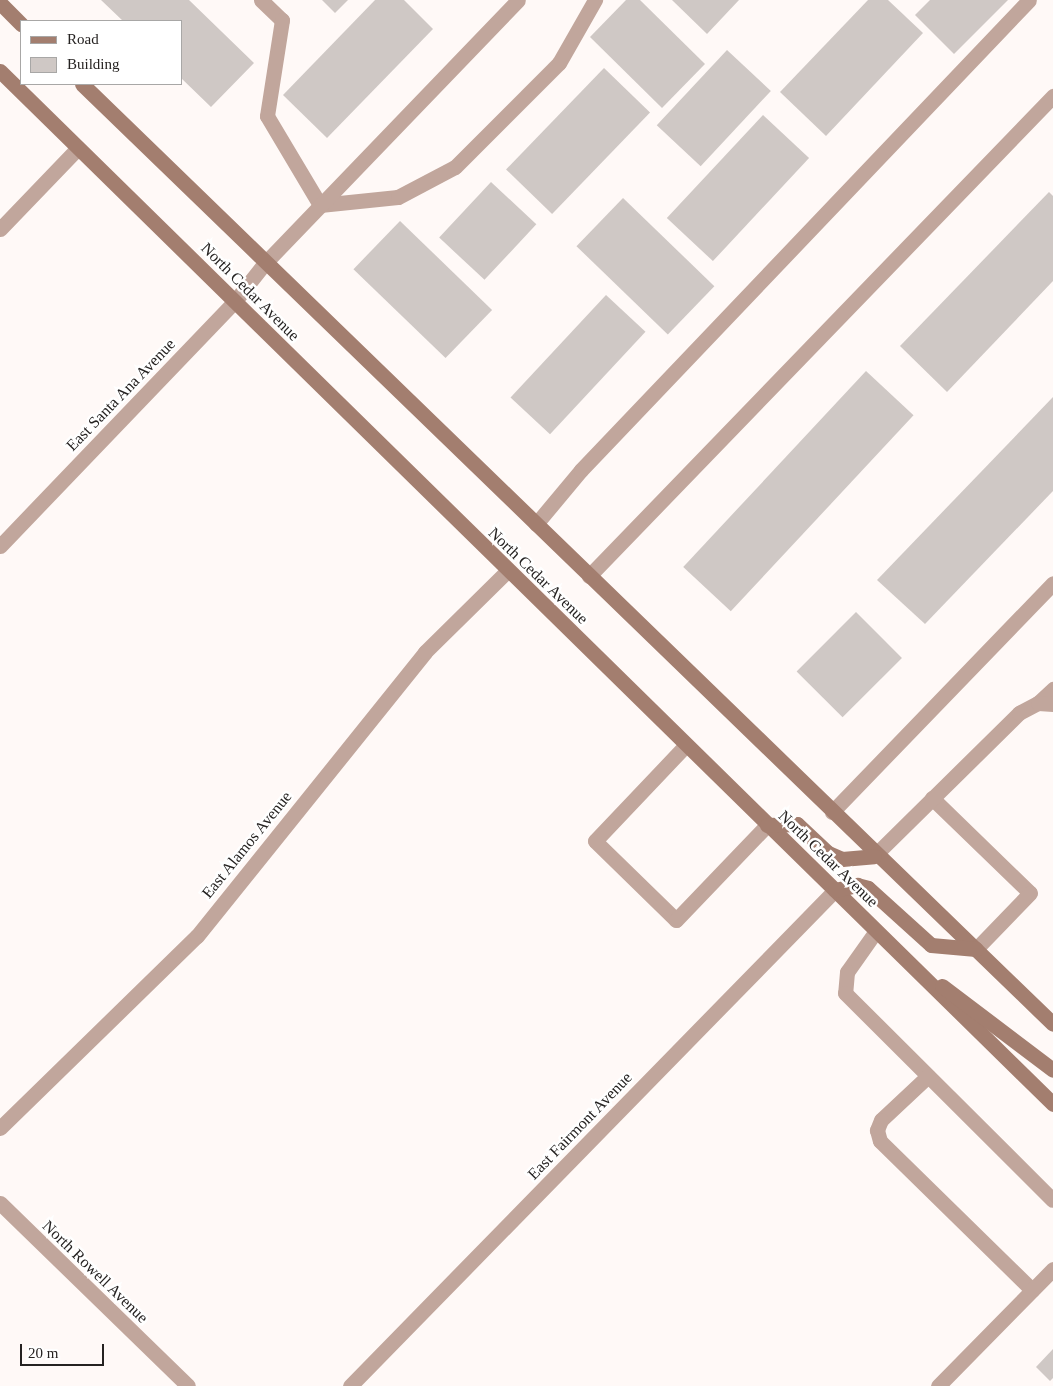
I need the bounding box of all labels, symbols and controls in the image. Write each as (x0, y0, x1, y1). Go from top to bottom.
legend (20, 20, 182, 85)
text: Road (67, 31, 99, 47)
text: Building (67, 56, 120, 72)
street label: North Cedar Avenue (197, 239, 303, 345)
street label: East Santa Ana Avenue (62, 334, 180, 456)
street label: North Cedar Avenue (484, 523, 592, 629)
street label: East Alamos Avenue (197, 787, 297, 903)
street label: North Cedar Avenue (774, 806, 882, 912)
street label: East Fairmont Avenue (524, 1068, 636, 1184)
street label: North Rowell Avenue (38, 1216, 152, 1328)
scale bar (22, 1334, 106, 1366)
text: 20 m (28, 1345, 58, 1361)

